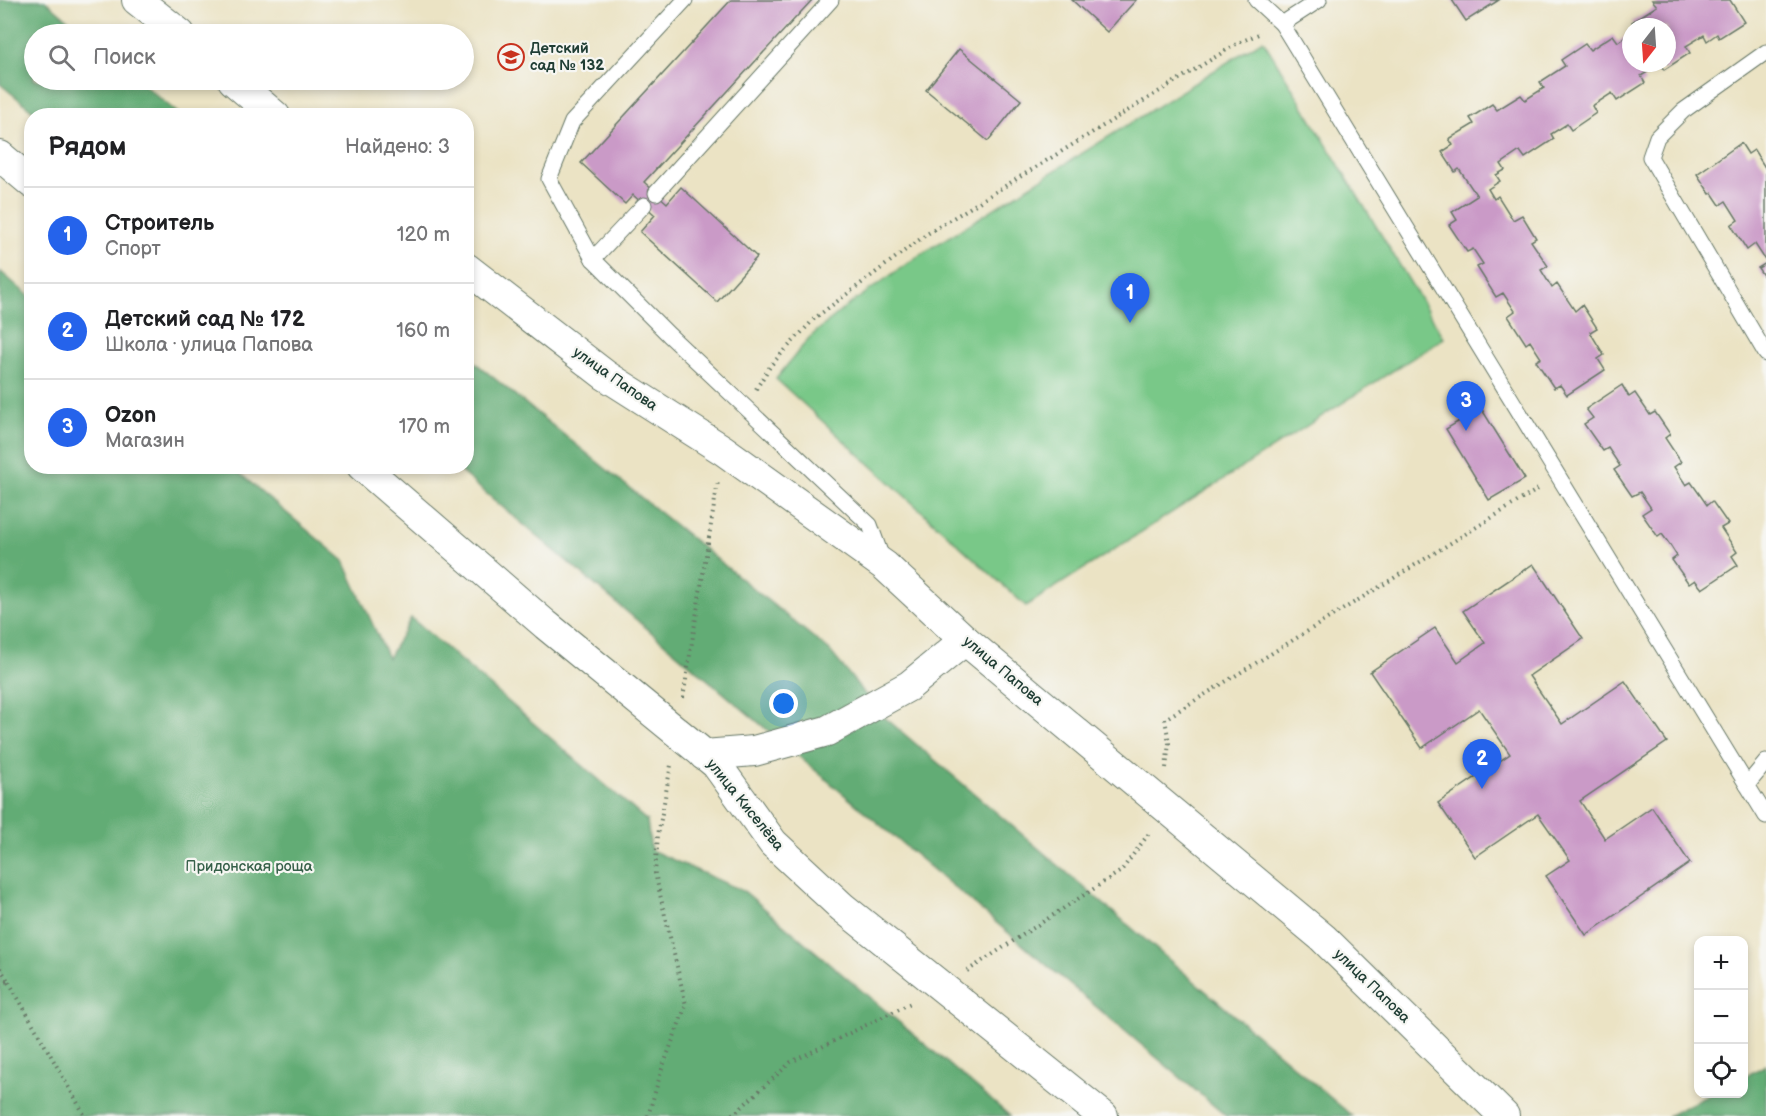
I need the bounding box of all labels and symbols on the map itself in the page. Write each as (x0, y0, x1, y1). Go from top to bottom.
north arrow (1622, 18, 1676, 72)
place label: Детский сад № 132 (530, 39, 604, 75)
school or university icon: Детский сад № 132 (496, 42, 526, 72)
pin: 1 (1110, 274, 1150, 323)
street label: улица Папова (569, 343, 661, 415)
pin: 3 (1446, 382, 1486, 431)
street label: улица Папова (959, 632, 1047, 710)
your location (769, 689, 798, 718)
pin: 2 (1462, 740, 1502, 789)
street label: улица Киселёва (702, 755, 788, 855)
park label: Придонская роща (185, 857, 313, 876)
street label: улица Папова (1330, 945, 1414, 1027)

